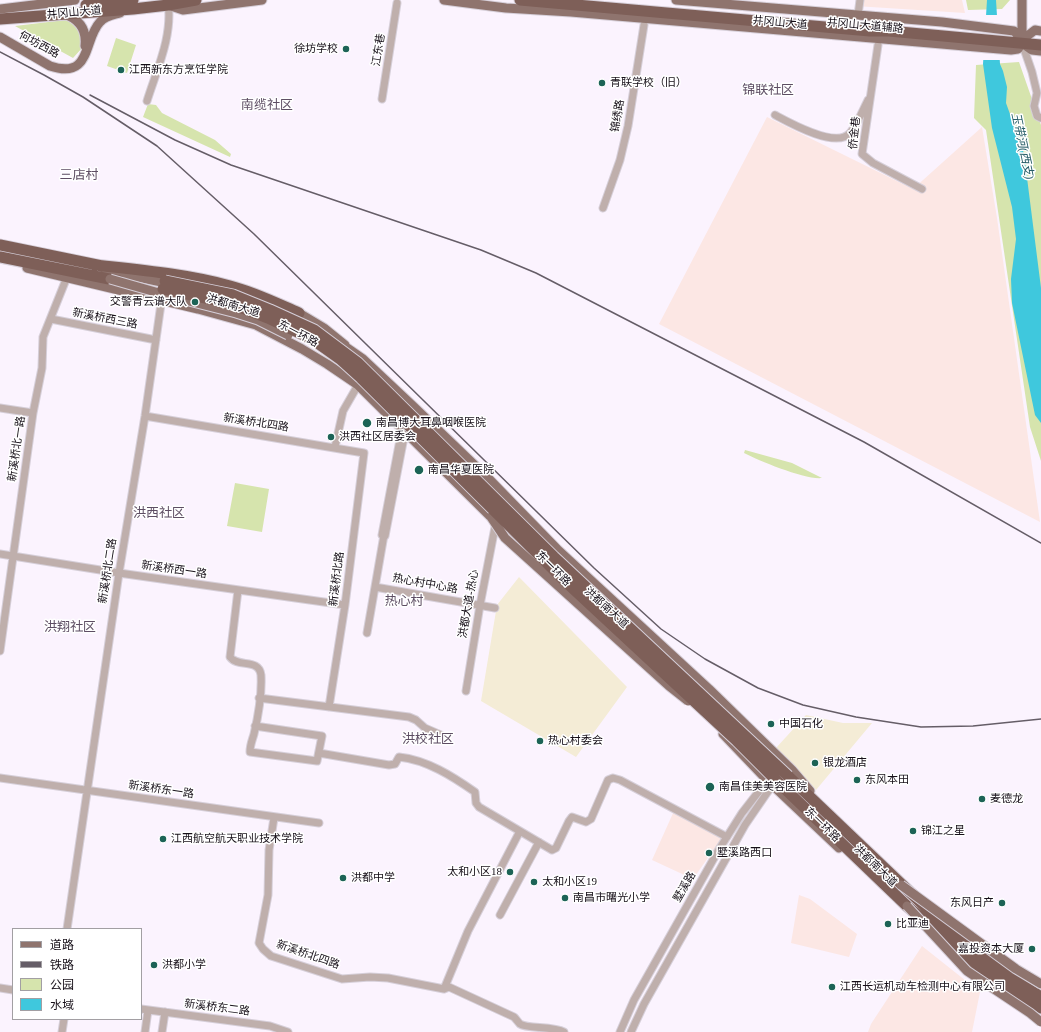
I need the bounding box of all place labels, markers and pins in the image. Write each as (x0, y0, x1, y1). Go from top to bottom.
place label: 徐坊学校 (294, 42, 338, 56)
marker: 徐坊学校 (341, 44, 351, 54)
place label: 江西新东方烹饪学院 (129, 63, 228, 77)
marker: 江西新东方烹饪学院 (116, 65, 126, 75)
place label: 青联学校（旧） (610, 76, 687, 90)
marker: 青联学校（旧） (597, 78, 607, 88)
place label: 交警青云谱大队 (110, 295, 187, 309)
marker: 交警青云谱大队 (190, 297, 200, 307)
place label: 南昌博大耳鼻咽喉医院 (376, 416, 486, 430)
marker: 南昌博大耳鼻咽喉医院 (361, 417, 373, 429)
place label: 洪西社区居委会 (339, 430, 416, 444)
marker: 洪西社区居委会 (326, 432, 336, 442)
place label: 南昌华夏医院 (428, 463, 494, 477)
marker: 南昌华夏医院 (413, 464, 425, 476)
place label: 中国石化 (779, 717, 823, 731)
marker: 中国石化 (766, 719, 776, 729)
place label: 热心村委会 (548, 734, 603, 748)
marker: 热心村委会 (535, 736, 545, 746)
place label: 银龙酒店 (823, 756, 867, 770)
marker: 银龙酒店 (810, 758, 820, 768)
place label: 东风本田 (865, 773, 909, 787)
marker: 东风本田 (852, 775, 862, 785)
place label: 南昌佳美美容医院 (719, 780, 807, 794)
marker: 南昌佳美美容医院 (704, 781, 716, 793)
place label: 麦德龙 (990, 792, 1023, 806)
marker: 麦德龙 (977, 794, 987, 804)
place label: 锦江之星 (921, 824, 965, 838)
marker: 锦江之星 (908, 826, 918, 836)
place label: 江西航空航天职业技术学院 (171, 832, 303, 846)
marker: 江西航空航天职业技术学院 (158, 834, 168, 844)
place label: 墅溪路西口 (717, 846, 772, 860)
marker: 墅溪路西口 (704, 848, 714, 858)
place label: 太和小区18 (447, 865, 502, 879)
marker: 太和小区18 (505, 867, 515, 877)
place label: 洪都中学 (351, 871, 395, 885)
marker: 洪都中学 (338, 873, 348, 883)
place label: 太和小区19 (542, 875, 597, 889)
marker: 太和小区19 (529, 877, 539, 887)
place label: 南昌市曙光小学 (573, 891, 650, 905)
marker: 南昌市曙光小学 (560, 893, 570, 903)
place label: 东风日产 (950, 896, 994, 910)
marker: 东风日产 (997, 898, 1007, 908)
place label: 比亚迪 (896, 917, 929, 931)
marker: 比亚迪 (883, 919, 893, 929)
place label: 嘉投资本大厦 (958, 942, 1024, 956)
marker: 嘉投资本大厦 (1027, 944, 1037, 954)
place label: 洪都小学 (162, 958, 206, 972)
marker: 洪都小学 (149, 960, 159, 970)
place label: 江西长运机动车检测中心有限公司 (840, 980, 1005, 994)
marker: 江西长运机动车检测中心有限公司 (827, 982, 837, 992)

